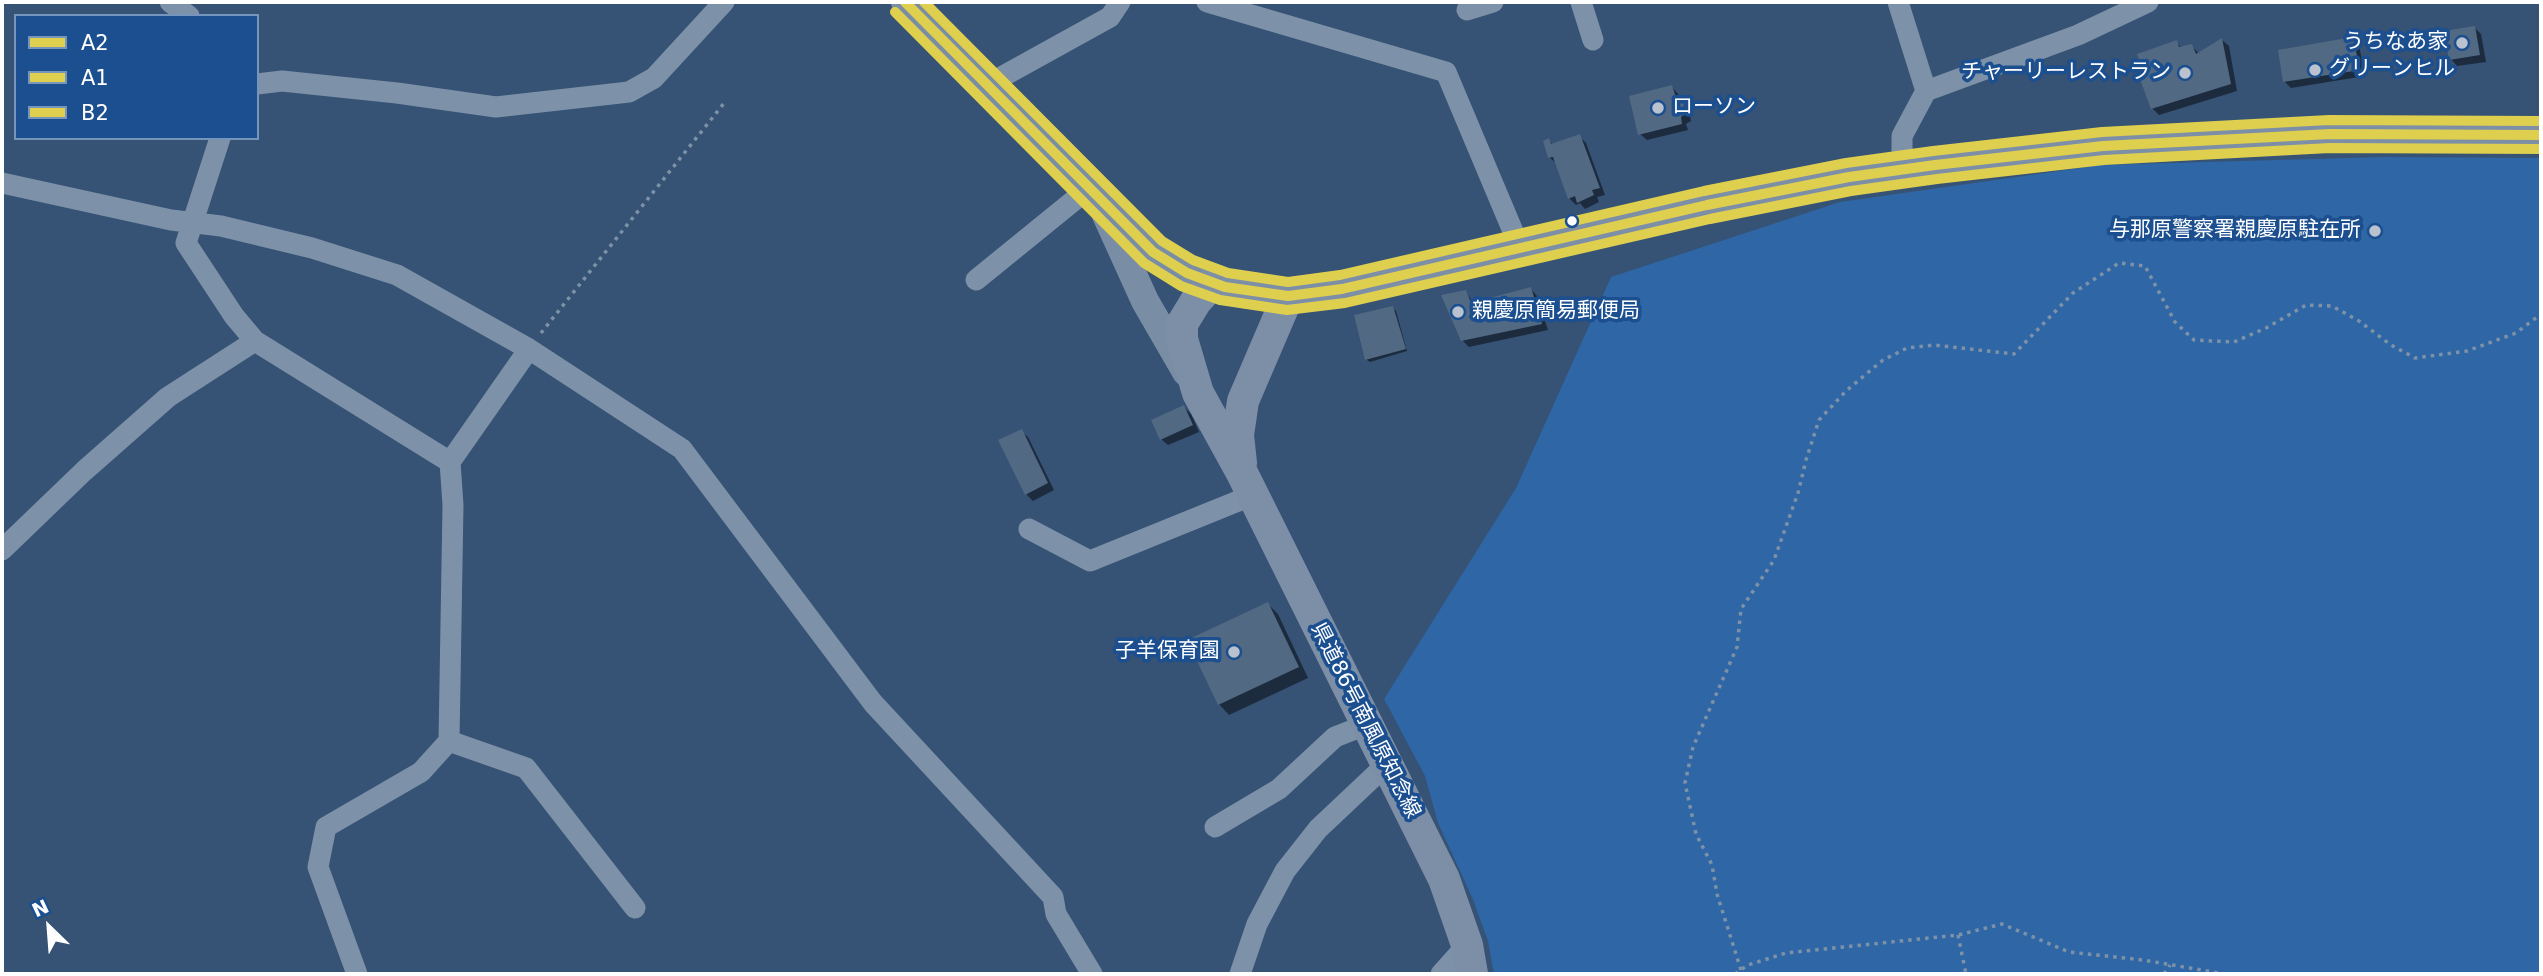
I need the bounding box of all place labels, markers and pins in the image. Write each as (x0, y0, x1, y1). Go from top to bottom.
place label: うちなあ家 (2343, 30, 2448, 56)
marker: うちなあ家 (2454, 35, 2470, 51)
place label: グリーンヒル (2329, 57, 2455, 83)
place label: チャーリーレストラン (1961, 60, 2171, 86)
marker: グリーンヒル (2307, 62, 2323, 78)
marker: チャーリーレストラン (2177, 65, 2193, 81)
place label: ローソン (1672, 95, 1756, 121)
marker: ローソン (1650, 100, 1666, 116)
unlabelled marker (1565, 214, 1579, 228)
place label: 与那原警察署親慶原駐在所 (2109, 218, 2361, 244)
marker: 与那原警察署親慶原駐在所 (2367, 223, 2383, 239)
place label: 親慶原簡易郵便局 (1472, 299, 1640, 325)
marker: 親慶原簡易郵便局 (1450, 304, 1466, 320)
place label: 子羊保育園 (1115, 639, 1220, 665)
marker: 子羊保育園 (1226, 644, 1242, 660)

